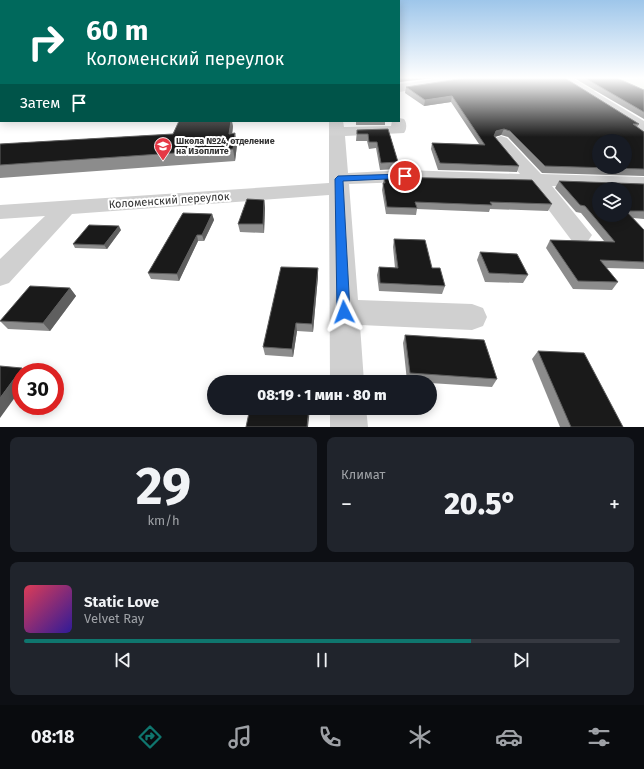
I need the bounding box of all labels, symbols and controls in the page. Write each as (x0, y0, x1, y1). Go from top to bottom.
text: 60 m (86, 14, 148, 47)
icon: right (20, 16, 72, 68)
text: Коломенский переулок (86, 48, 284, 70)
icon: arrive (68, 92, 90, 114)
text: Затем (20, 94, 60, 112)
map controls (592, 134, 632, 222)
button: search (592, 134, 632, 174)
school or university icon: Школа №24, отделение на Изоплите (153, 136, 173, 161)
place label: Школа №24, отделение на Изоплите (176, 136, 275, 156)
pin (388, 159, 422, 193)
icon: arrive (394, 165, 416, 187)
button: layers (592, 182, 632, 222)
street label: Коломенский переулок (108, 190, 230, 211)
position arrow (323, 291, 365, 333)
speed limit sign: 30 (12, 363, 64, 415)
text: 08:19 · 1 мин · 80 m (257, 386, 387, 404)
text: 29 (136, 455, 191, 518)
text: Климат (341, 467, 385, 482)
text: 20.5° (444, 486, 517, 522)
text: − (341, 491, 352, 518)
text: + (609, 491, 620, 518)
text: km/h (147, 513, 180, 528)
text: Static Love (84, 593, 159, 611)
text: Velvet Ray (84, 611, 144, 626)
icon: previous (112, 649, 134, 671)
icon: pause (311, 649, 333, 671)
icon: next (510, 649, 532, 671)
icon: directions (136, 723, 164, 751)
icon: music (226, 723, 254, 751)
icon: phone (316, 723, 344, 751)
icon: climate (406, 723, 434, 751)
icon: car (495, 723, 523, 751)
icon: filters (585, 723, 613, 751)
text: 08:18 (31, 726, 74, 748)

